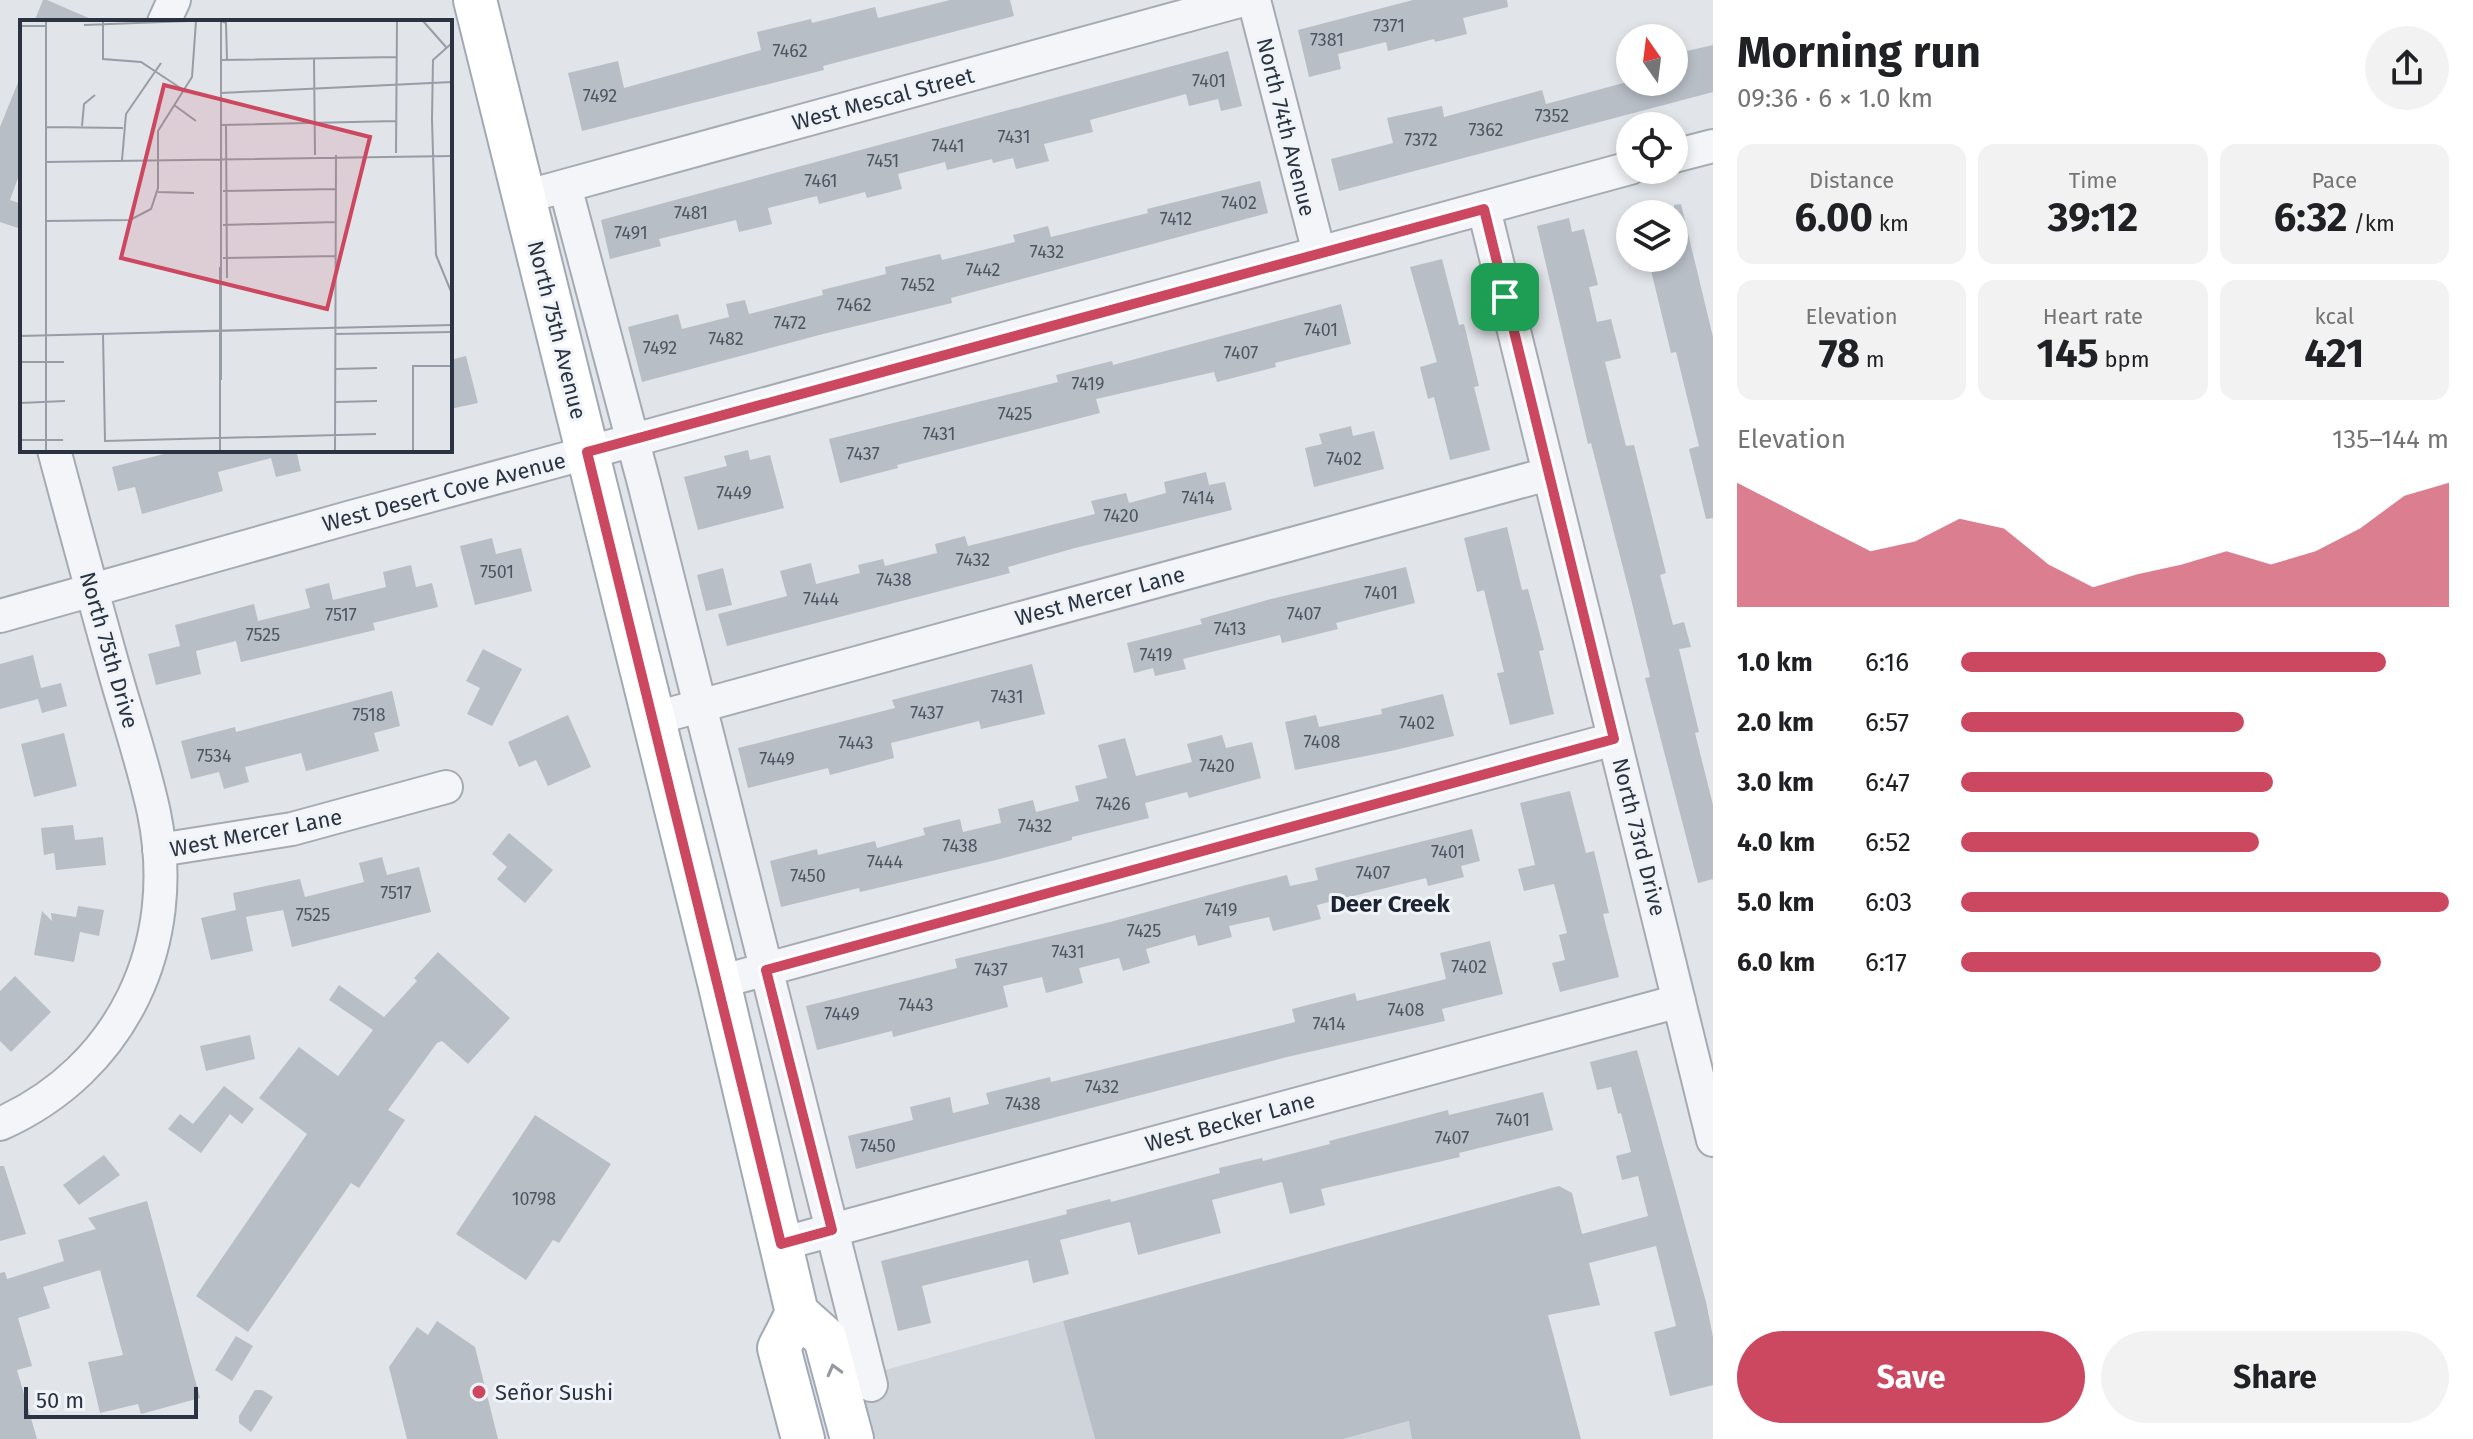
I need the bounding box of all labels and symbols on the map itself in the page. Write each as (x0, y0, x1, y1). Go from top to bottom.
house number: 7371 (1373, 15, 1405, 37)
inset map (20, 20, 452, 452)
north arrow (1616, 24, 1688, 96)
house number: 7381 (1310, 29, 1344, 51)
street label: North 74th Avenue (1251, 35, 1321, 219)
house number: 7462 (772, 40, 808, 62)
street label: West Mescal Street (789, 62, 977, 136)
house number: 7401 (1192, 70, 1226, 92)
house number: 7492 (583, 85, 617, 107)
house number: 7352 (1535, 105, 1569, 127)
house number: 7362 (1468, 119, 1504, 141)
house number: 7431 (998, 126, 1030, 148)
house number: 7372 (1404, 129, 1438, 151)
house number: 7441 (931, 135, 965, 157)
house number: 7451 (867, 150, 899, 172)
house number: 7461 (804, 170, 838, 192)
house number: 7402 (1221, 192, 1257, 214)
house number: 7481 (674, 202, 708, 224)
house number: 7412 (1160, 208, 1192, 230)
house number: 7491 (614, 222, 648, 244)
street label: North 75th Avenue (522, 238, 592, 422)
house number: 7432 (1030, 241, 1064, 263)
house number: 7442 (966, 259, 1001, 281)
pin (1471, 263, 1539, 331)
house number: 7452 (901, 274, 935, 296)
house number: 7462 (836, 294, 872, 316)
house number: 7472 (773, 312, 807, 334)
house number: 7401 (1304, 319, 1338, 341)
house number: 7482 (708, 328, 744, 350)
house number: 7492 (643, 337, 677, 359)
house number: 7407 (1224, 342, 1258, 364)
house number: 7419 (1071, 373, 1105, 395)
house number: 7425 (998, 403, 1032, 425)
house number: 7431 (923, 423, 955, 445)
house number: 7437 (846, 443, 880, 465)
street label: West Desert Cove Avenue (319, 446, 569, 538)
house number: 7402 (1326, 448, 1362, 470)
house number: 7449 (716, 482, 752, 504)
house number: 7414 (1181, 487, 1215, 509)
house number: 7420 (1103, 505, 1139, 527)
house number: 7432 (956, 549, 990, 571)
street label: West Mercer Lane (1012, 560, 1188, 632)
house number: 7501 (480, 561, 514, 583)
street label: North 75th Drive (74, 569, 144, 731)
house number: 7438 (876, 569, 912, 591)
house number: 7401 (1364, 582, 1398, 604)
house number: 7444 (803, 588, 839, 610)
house number: 7407 (1287, 603, 1321, 625)
house number: 7517 (325, 604, 357, 626)
house number: 7413 (1214, 618, 1246, 640)
house number: 7525 (246, 624, 280, 646)
house number: 7419 (1139, 644, 1173, 666)
house number: 7431 (991, 686, 1023, 708)
house number: 7437 (910, 702, 944, 724)
house number: 7518 (352, 704, 386, 726)
house number: 7402 (1399, 712, 1435, 734)
house number: 7408 (1304, 731, 1340, 753)
house number: 7443 (838, 732, 874, 754)
house number: 7534 (196, 745, 232, 767)
house number: 7449 (759, 748, 795, 770)
house number: 7420 (1199, 755, 1235, 777)
street label: North 73rd Drive (1606, 755, 1672, 919)
house number: 7426 (1096, 793, 1131, 815)
street label: West Mercer Lane (168, 803, 344, 863)
house number: 7432 (1018, 815, 1052, 837)
house number: 7438 (942, 835, 978, 857)
house number: 7401 (1431, 841, 1465, 863)
house number: 7444 (867, 851, 903, 873)
house number: 7407 (1356, 862, 1390, 884)
house number: 7450 (790, 865, 826, 887)
house number: 7517 (380, 882, 412, 904)
district label: Deer Creek (1330, 890, 1451, 918)
house number: 7419 (1204, 899, 1238, 921)
house number: 7525 (296, 904, 330, 926)
house number: 7425 (1127, 920, 1161, 942)
house number: 7431 (1052, 941, 1084, 963)
house number: 7402 (1451, 956, 1487, 978)
house number: 7437 (974, 959, 1008, 981)
house number: 7443 (898, 994, 934, 1016)
house number: 7408 (1388, 999, 1424, 1021)
house number: 7449 (824, 1003, 860, 1025)
house number: 7414 (1312, 1013, 1346, 1035)
house number: 7432 (1085, 1076, 1119, 1098)
street label: West Becker Lane (1142, 1086, 1318, 1158)
house number: 7438 (1005, 1093, 1041, 1115)
house number: 7401 (1496, 1109, 1530, 1131)
house number: 7407 (1435, 1127, 1469, 1149)
house number: 7450 (860, 1135, 896, 1157)
house number: 10798 (512, 1188, 556, 1210)
one-way arrow (826, 1364, 843, 1378)
place label: Señor Sushi (495, 1379, 613, 1406)
scale bar (24, 1383, 198, 1419)
marker: Señor Sushi (470, 1383, 488, 1401)

